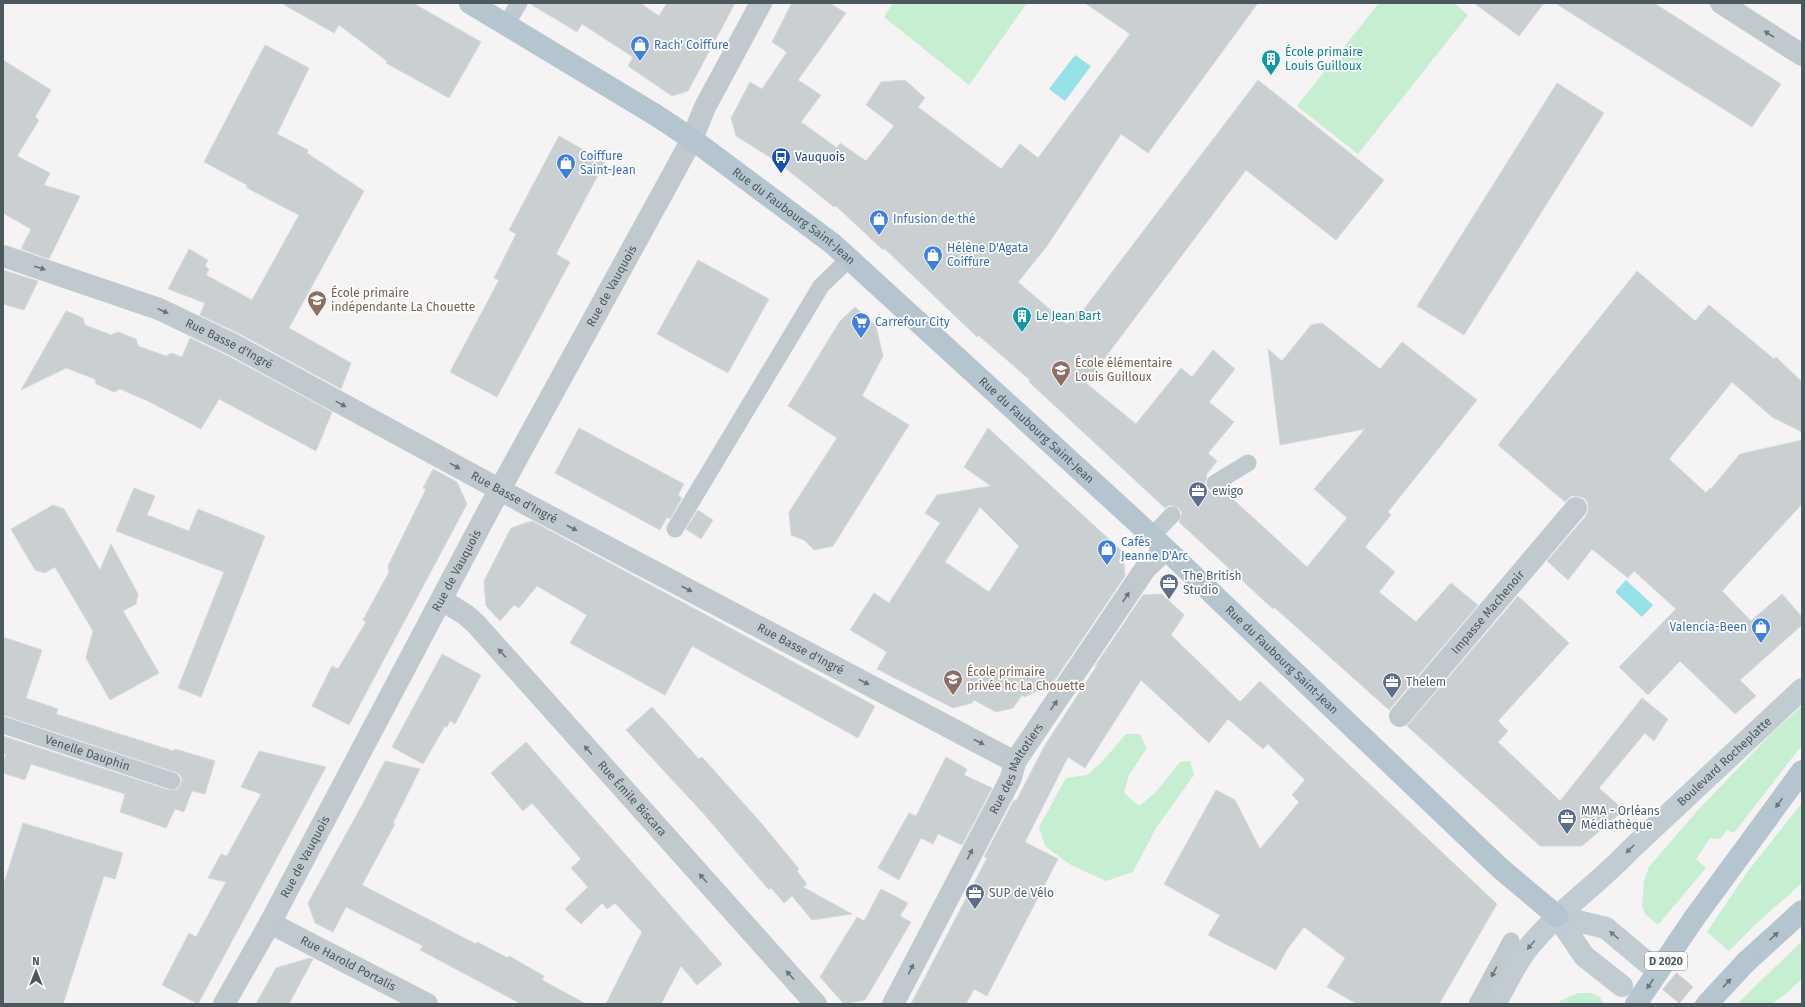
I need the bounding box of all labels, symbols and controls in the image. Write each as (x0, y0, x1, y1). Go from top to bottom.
one-way arrow (1764, 30, 1774, 38)
shop icon: Rach' Coiffure (629, 34, 651, 62)
place label: Rach' Coiffure (654, 38, 729, 52)
place label: École primaire Louis Guilloux (1285, 44, 1363, 73)
building icon: École primaire Louis Guilloux (1260, 48, 1282, 76)
bus stop icon: Vauquois (770, 146, 792, 174)
place label: Coiffure Saint-Jean (580, 149, 636, 177)
place label: Vauquois (795, 150, 845, 164)
shop icon: Coiffure Saint-Jean (555, 152, 577, 180)
street label: Rue du Faubourg Saint-Jean (730, 165, 858, 268)
shop icon: Infusion de thé (868, 208, 890, 236)
place label: Infusion de thé (893, 212, 976, 226)
place label: Hélène D'Agata Coiffure (947, 241, 1029, 269)
street label: Rue de Vauquois (584, 242, 640, 329)
shop icon: Hélène D'Agata Coiffure (922, 244, 944, 272)
one-way arrow (34, 265, 46, 271)
place label: École primaire indépendante La Chouette (331, 285, 475, 314)
school or university icon: École primaire indépendante La Chouette (306, 289, 328, 317)
building icon: Le Jean Bart (1011, 305, 1033, 333)
one-way arrow (157, 308, 168, 314)
place label: Le Jean Bart (1036, 309, 1102, 323)
supermarket icon: Carrefour City (850, 311, 872, 339)
place label: Carrefour City (875, 315, 950, 329)
street label: Rue Basse d'Ingré (183, 316, 275, 372)
place label: École élémentaire Louis Guilloux (1075, 355, 1172, 384)
school or university icon: École élémentaire Louis Guilloux (1050, 359, 1072, 387)
street label: Rue du Faubourg Saint-Jean (976, 374, 1097, 486)
one-way arrow (335, 400, 347, 407)
one-way arrow (450, 463, 461, 469)
street label: Rue Basse d'Ingré (469, 468, 560, 526)
office icon: ewigo (1187, 480, 1209, 508)
place label: ewigo (1212, 484, 1244, 498)
one-way arrow (566, 525, 578, 532)
street label: Rue de Vauquois (429, 527, 484, 614)
place label: Cafés Jeanne D'Arc (1121, 535, 1189, 563)
shop icon: Cafés Jeanne D'Arc (1096, 538, 1118, 566)
street label: Impasse Machenoir (1448, 567, 1527, 657)
place label: The British Studio (1183, 569, 1242, 597)
office icon: The British Studio (1158, 572, 1180, 600)
one-way arrow (682, 585, 693, 592)
one-way arrow (1123, 591, 1130, 602)
street label: Rue du Faubourg Saint-Jean (1222, 603, 1341, 717)
shop icon: Valencia-Been (1750, 616, 1772, 644)
street label: Rue Basse d'Ingré (755, 620, 846, 678)
place label: Valencia-Been (1670, 620, 1747, 634)
one-way arrow (497, 648, 506, 658)
place label: École primaire privée hc La Chouette (967, 664, 1085, 693)
school or university icon: École primaire privée hc La Chouette (942, 668, 964, 696)
office icon: Thelem (1381, 671, 1403, 699)
place label: Thelem (1406, 675, 1446, 689)
one-way arrow (859, 679, 870, 685)
one-way arrow (1050, 700, 1058, 710)
street label: Boulevard Rocheplatte (1674, 714, 1774, 809)
street label: Rue des Maltotiers (986, 720, 1046, 816)
street label: Venelle Dauphin (43, 732, 132, 774)
one-way arrow (974, 739, 985, 745)
one-way arrow (584, 745, 593, 755)
street label: Rue Émile Biscara (595, 758, 670, 839)
one-way arrow (1775, 797, 1783, 808)
place label: MMA - Orléans Médiathèque (1581, 804, 1660, 832)
office icon: MMA - Orléans Médiathèque (1556, 807, 1578, 835)
street label: Rue de Vauquois (278, 813, 333, 900)
one-way arrow (1625, 844, 1635, 854)
one-way arrow (967, 848, 973, 860)
one-way arrow (698, 873, 708, 883)
office icon: SUP de Vélo (964, 882, 986, 910)
place label: SUP de Vélo (989, 886, 1054, 900)
one-way arrow (1609, 930, 1620, 939)
one-way arrow (1769, 932, 1779, 941)
street label: Rue Harold Portalis (298, 933, 399, 994)
one-way arrow (1527, 940, 1536, 950)
north arrow (16, 951, 56, 991)
road number: D 2020 (1645, 952, 1687, 970)
text: N (32, 955, 40, 968)
one-way arrow (907, 964, 914, 975)
one-way arrow (1491, 967, 1497, 978)
one-way arrow (785, 970, 795, 980)
one-way arrow (1722, 978, 1731, 988)
one-way arrow (1646, 979, 1654, 989)

